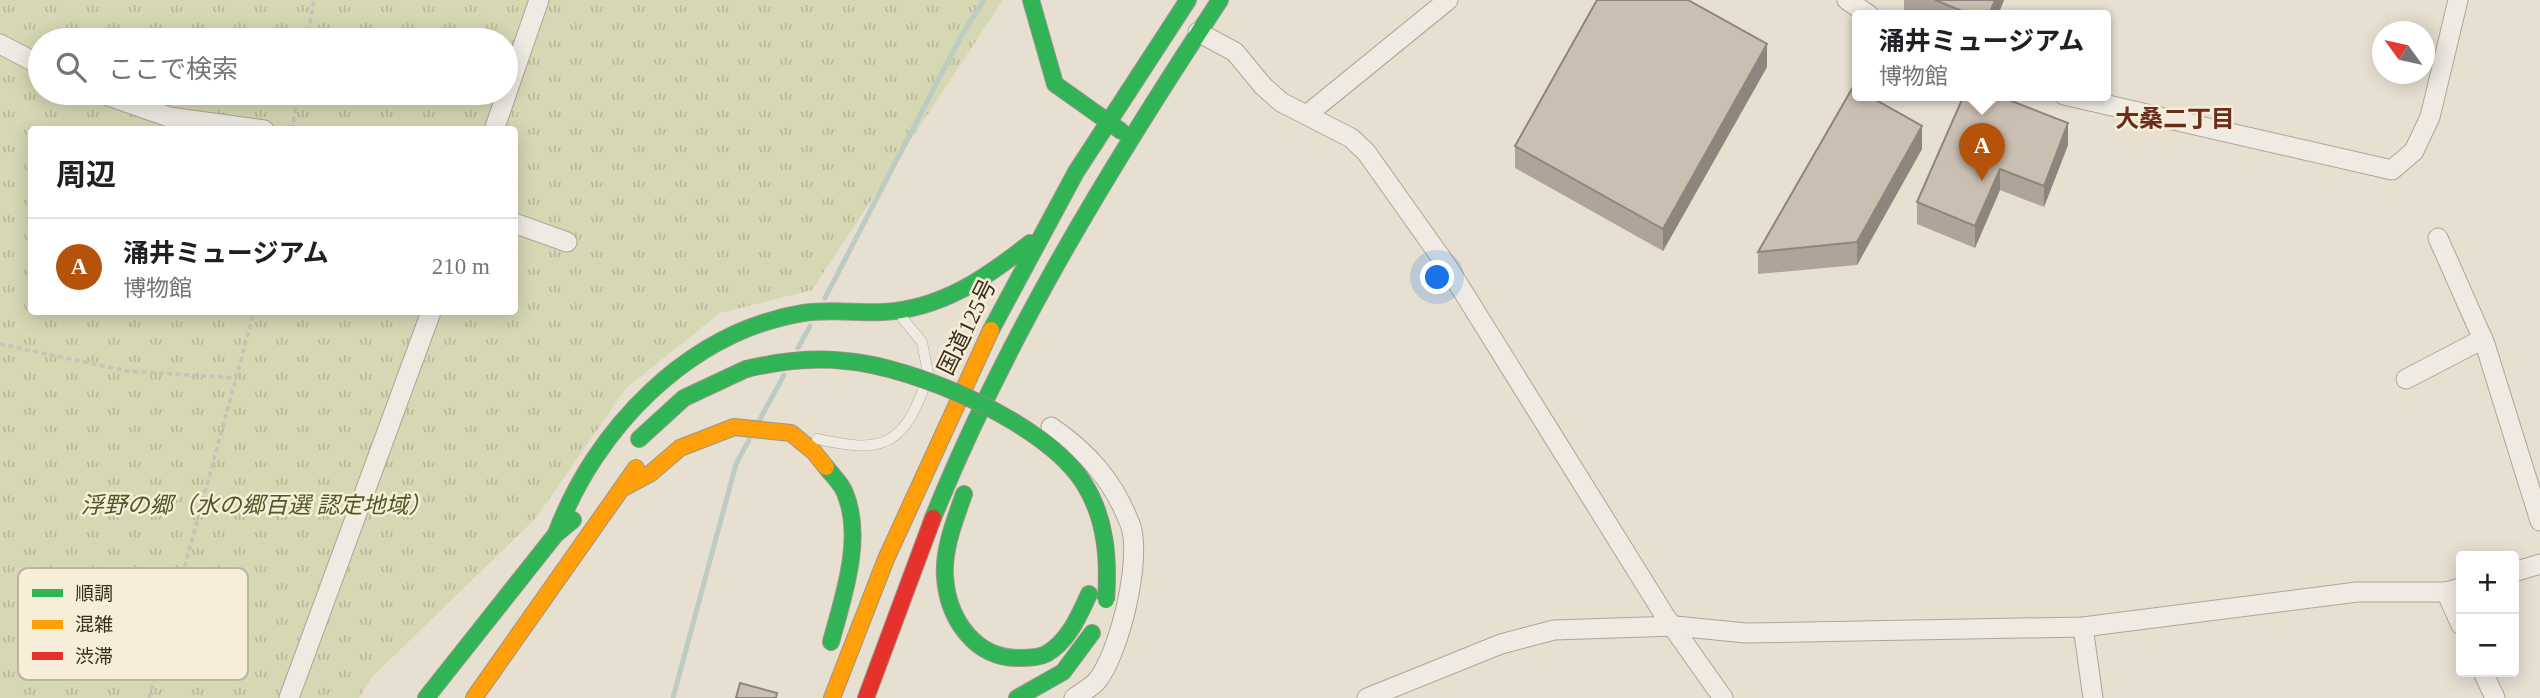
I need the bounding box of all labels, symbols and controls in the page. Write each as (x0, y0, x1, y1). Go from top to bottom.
popup (1852, 10, 2111, 101)
north arrow (2372, 21, 2435, 84)
text: 涌井ミュージアム (1879, 27, 2084, 56)
search box (28, 28, 518, 105)
icon: search (52, 48, 90, 86)
text: ここで検索 (108, 55, 238, 84)
text: 博物館 (1879, 64, 1948, 89)
district label: 大桑二丁目 (2115, 106, 2235, 132)
pin: A (1959, 123, 2005, 181)
text: 周辺 (56, 158, 116, 191)
text: 涌井ミュージアム (123, 239, 329, 268)
text: A (71, 254, 87, 279)
text: 210 m (432, 254, 490, 279)
your location (1420, 260, 1454, 294)
street label: 国道125号 (933, 275, 1001, 379)
text: 博物館 (123, 276, 192, 301)
park label: 浮野の郷（水の郷百選 認定地域） (81, 493, 431, 518)
map controls (2456, 551, 2519, 677)
button: + (2456, 551, 2519, 614)
legend (18, 568, 248, 680)
text: 順調 (75, 583, 113, 604)
text: 混雑 (75, 614, 113, 635)
button: − (2456, 614, 2519, 677)
text: 渋滞 (75, 646, 113, 667)

